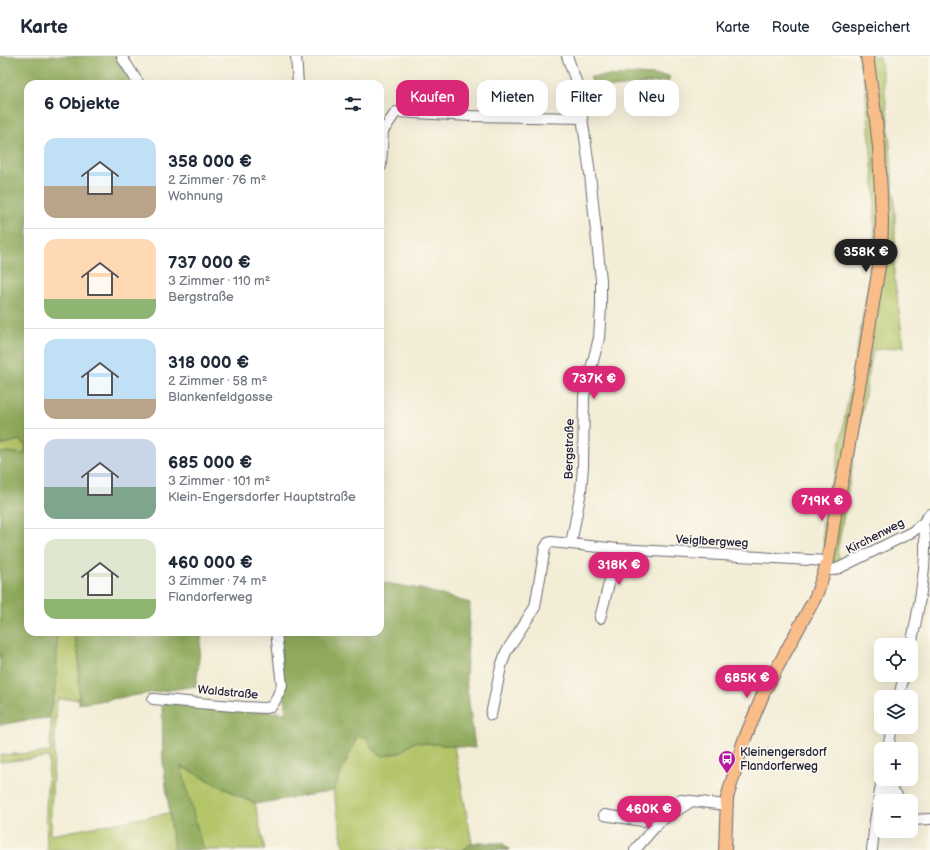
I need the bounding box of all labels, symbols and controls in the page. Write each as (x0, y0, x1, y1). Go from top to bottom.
text: Karte (20, 16, 68, 39)
text: Karte (716, 19, 750, 36)
text: Route (772, 19, 810, 36)
text: Gespeichert (832, 19, 910, 36)
chip: Kaufen (396, 80, 469, 116)
chip: Mieten (477, 80, 548, 116)
chip: Filter (556, 80, 616, 116)
chip: Neu (624, 80, 679, 116)
icon: filters (342, 93, 364, 115)
text: 6 Objekte (44, 94, 120, 114)
text: 358 000 € (168, 152, 252, 172)
icon: home (76, 154, 124, 202)
text: 2 Zimmer · 76 m² (168, 172, 266, 188)
text: Wohnung (168, 188, 223, 204)
pin: 358K € (833, 239, 899, 273)
text: 358K € (843, 244, 889, 260)
text: 737 000 € (168, 253, 250, 273)
icon: home (76, 255, 124, 303)
text: 3 Zimmer · 110 m² (168, 273, 270, 289)
text: Bergstraße (168, 289, 234, 305)
text: 318 000 € (168, 353, 249, 373)
icon: home (76, 355, 124, 403)
pin: 737K € (561, 366, 627, 400)
text: 737K € (572, 371, 616, 387)
text: 2 Zimmer · 58 m² (168, 373, 267, 389)
text: Blankenfeldgasse (168, 389, 273, 405)
street label: Bergstraße (561, 419, 578, 479)
text: 685 000 € (168, 453, 252, 473)
icon: home (76, 455, 124, 503)
text: 3 Zimmer · 101 m² (168, 473, 270, 489)
pin: 719K € (789, 488, 855, 522)
text: Klein-Engersdorfer Hauptstraße (168, 489, 356, 505)
text: 719K € (801, 493, 843, 509)
street label: Kirchenweg (844, 515, 907, 558)
street label: Veiglbergweg (675, 532, 749, 551)
pin: 318K € (586, 552, 652, 586)
text: 460 000 € (168, 553, 253, 573)
icon: home (76, 555, 124, 603)
text: 318K € (597, 557, 641, 573)
text: 3 Zimmer · 74 m² (168, 573, 267, 589)
text: Flandorferweg (168, 589, 253, 605)
map controls (874, 638, 918, 838)
button: locate (874, 638, 918, 682)
pin: 685K € (714, 665, 780, 699)
text: 685K € (724, 670, 770, 686)
street label: Waldstraße (197, 682, 259, 703)
button: layers (874, 690, 918, 734)
button: + (874, 742, 918, 786)
place label: Kleinengersdorf Flandorferweg (740, 745, 827, 774)
bus stop icon: Kleinengersdorf Flandorferweg (717, 749, 737, 774)
button: − (874, 794, 918, 838)
pin: 460K € (616, 796, 682, 830)
text: 460K € (626, 801, 672, 817)

